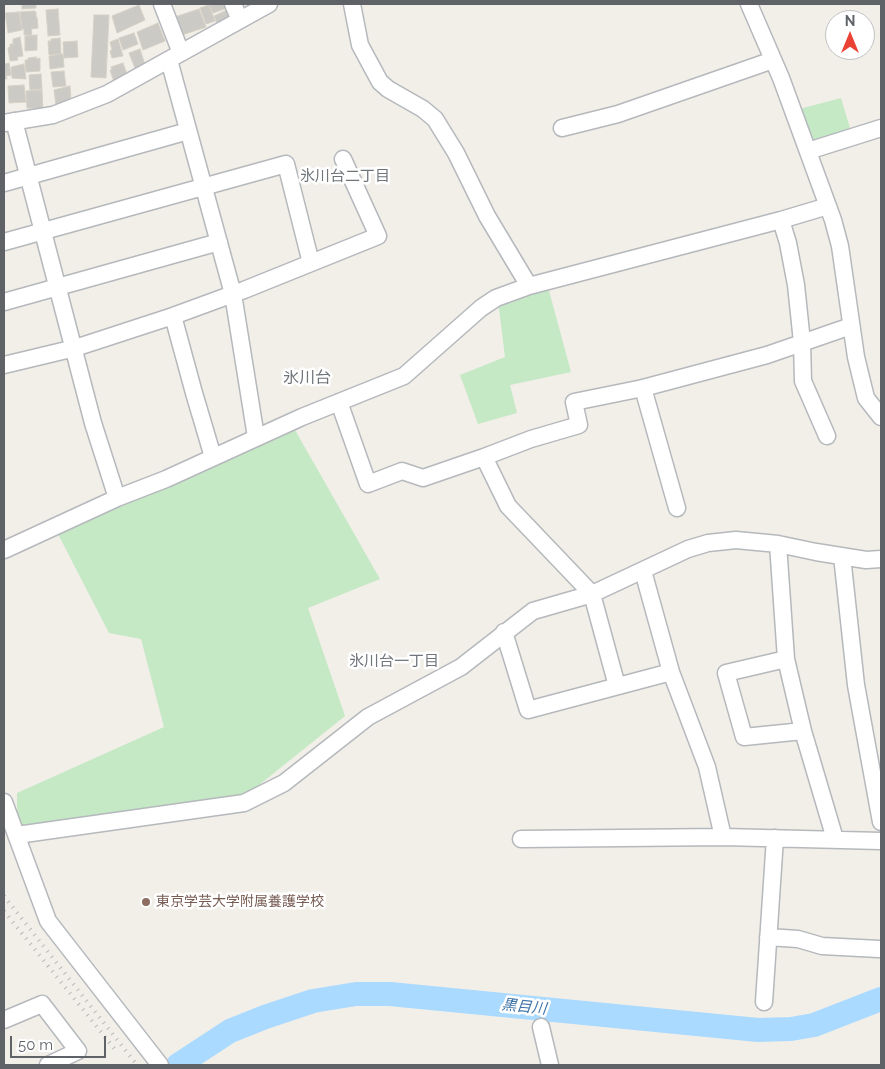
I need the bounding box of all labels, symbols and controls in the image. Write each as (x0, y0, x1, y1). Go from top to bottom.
north arrow (825, 10, 875, 60)
text: N (845, 13, 855, 29)
district label: 氷川台二丁目 (300, 167, 390, 185)
district label: 氷川台 (283, 368, 331, 388)
district label: 氷川台一丁目 (349, 652, 439, 670)
place label: 東京学芸大学附属養護学校 (156, 894, 324, 910)
marker: 東京学芸大学附属養護学校 (140, 896, 152, 908)
water label: 黒目川 (501, 996, 547, 1018)
scale bar (12, 1026, 109, 1058)
text: 50 m (18, 1036, 53, 1054)

